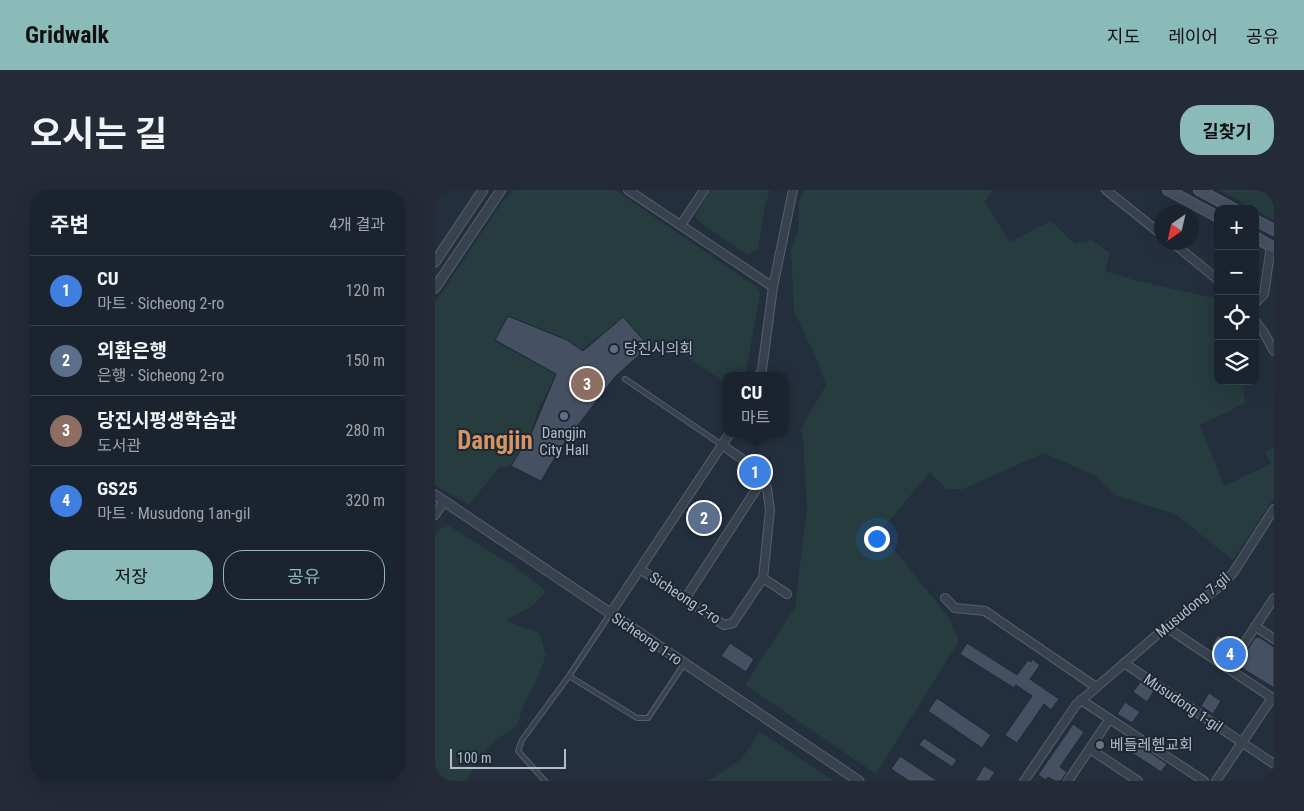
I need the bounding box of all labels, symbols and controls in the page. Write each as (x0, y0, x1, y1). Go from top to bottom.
text: Gridwalk (25, 21, 109, 49)
text: 지도 (1107, 26, 1140, 47)
text: 레이어 (1168, 26, 1218, 47)
text: 공유 (1246, 26, 1279, 47)
button: 길찾기 (1180, 105, 1274, 155)
text: 오시는 길 (30, 114, 167, 155)
north arrow (1154, 205, 1199, 250)
map controls (1214, 205, 1259, 385)
button: + (1214, 205, 1259, 250)
text: 주변 (50, 213, 89, 237)
text: 4개 결과 (329, 215, 385, 234)
button: − (1214, 250, 1259, 295)
text: CU (97, 267, 119, 290)
text: 1 (62, 281, 70, 300)
text: 120 m (346, 281, 385, 300)
text: 마트 · Sicheong 2-ro (97, 294, 224, 313)
button: locate (1214, 295, 1259, 340)
text: 외환은행 (97, 339, 167, 362)
place label: 당진시의회 (624, 340, 693, 358)
button: layers (1214, 340, 1259, 385)
marker: 당진시의회 (608, 343, 620, 355)
text: 2 (62, 351, 70, 370)
text: 150 m (346, 351, 385, 370)
pin: 3 (571, 365, 603, 403)
text: 은행 · Sicheong 2-ro (97, 366, 224, 385)
popup (723, 372, 788, 437)
text: CU (741, 381, 762, 404)
text: 마트 (741, 408, 770, 427)
text: 당진시평생학습관 (97, 409, 237, 432)
marker: Dangjin City Hall (558, 410, 570, 422)
text: 3 (62, 421, 70, 440)
text: 280 m (346, 421, 385, 440)
place label: Dangjin City Hall (539, 424, 589, 459)
district label: Dangjin (457, 426, 533, 455)
text: 도서관 (97, 436, 141, 455)
pin: 1 (739, 453, 771, 491)
text: GS25 (97, 477, 138, 500)
text: 4 (62, 491, 70, 510)
text: 320 m (346, 491, 385, 510)
pin: 2 (688, 499, 720, 537)
text: 마트 · Musudong 1an-gil (97, 504, 250, 523)
your location (864, 526, 890, 552)
button: 저장 (50, 550, 213, 600)
button: 공유 (223, 550, 385, 600)
street label: Sicheong 2-ro (646, 568, 724, 628)
street label: Musudong 7-gil (1152, 569, 1234, 641)
street label: Sicheong 1-ro (608, 609, 686, 669)
pin: 4 (1214, 635, 1246, 673)
street label: Musudong 1-gil (1140, 670, 1226, 736)
place label: 베들레헴교회 (1110, 736, 1193, 754)
marker: 베들레헴교회 (1094, 739, 1106, 751)
scale bar (450, 746, 566, 769)
text: 100 m (457, 750, 492, 766)

